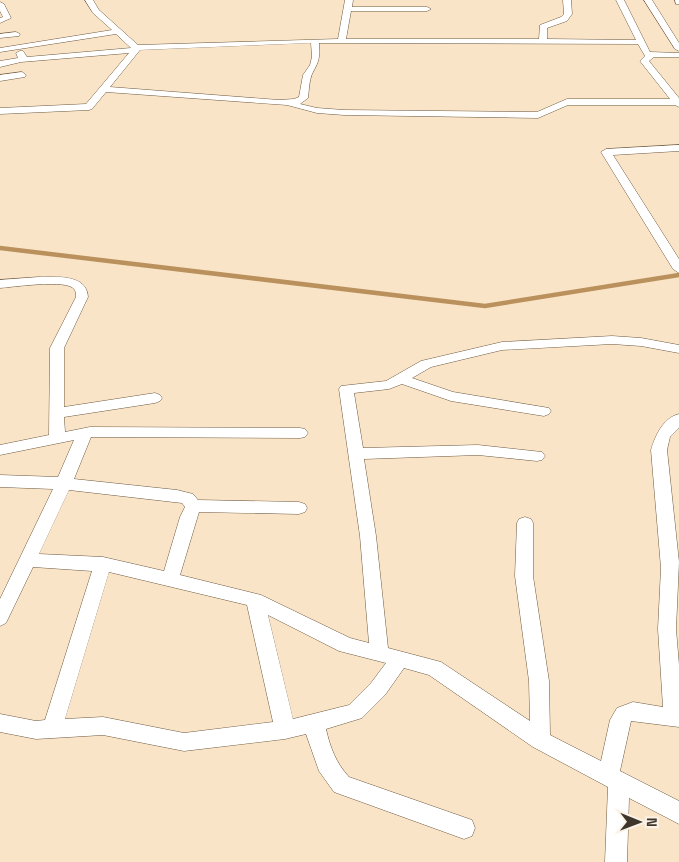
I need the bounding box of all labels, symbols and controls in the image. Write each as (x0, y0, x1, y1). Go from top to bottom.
north arrow (614, 797, 664, 847)
text: N (643, 817, 661, 827)

